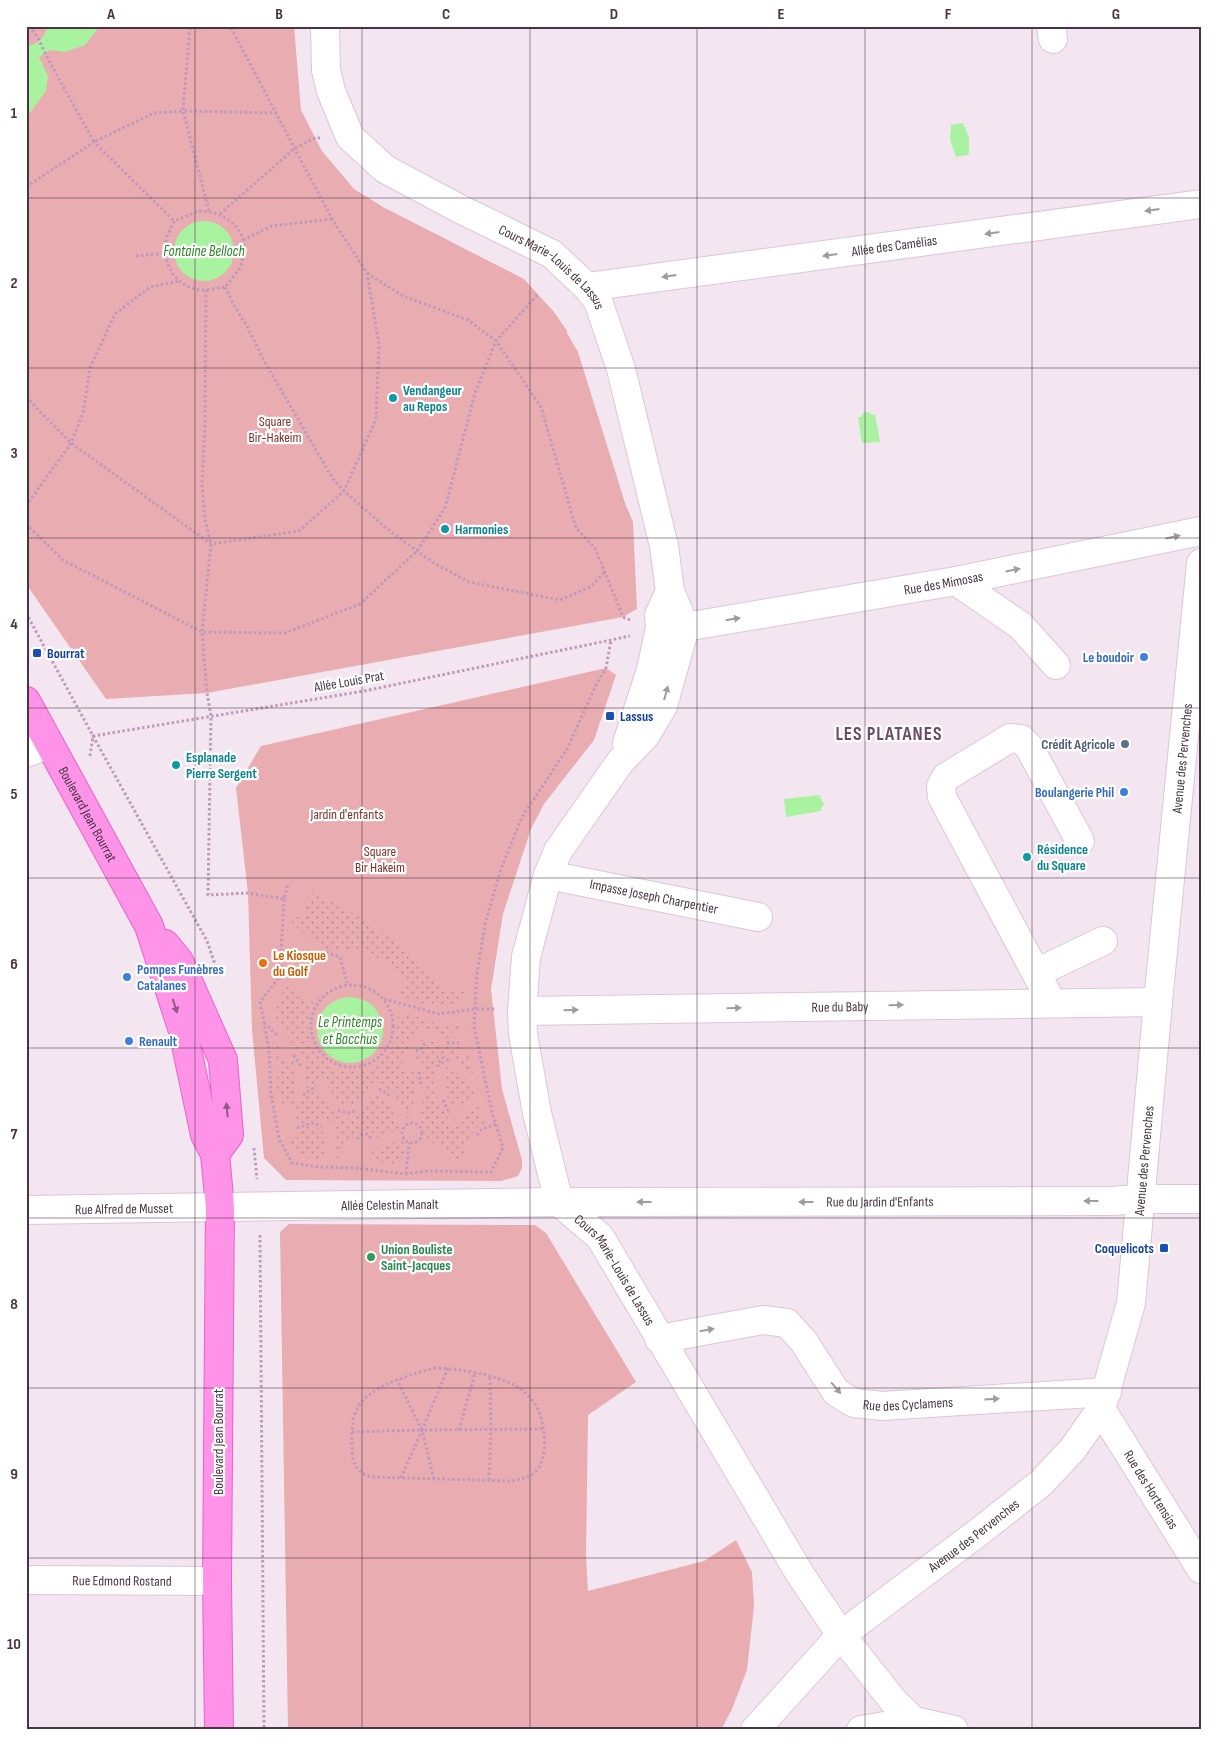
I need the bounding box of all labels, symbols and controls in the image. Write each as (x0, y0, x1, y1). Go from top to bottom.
text: A (106, 5, 115, 24)
text: B (275, 5, 283, 24)
text: C (442, 5, 450, 24)
text: D (610, 5, 618, 24)
text: E (778, 5, 785, 24)
text: F (945, 5, 952, 24)
text: G (1112, 5, 1120, 24)
text: 1 (11, 104, 18, 123)
one-way arrow (1144, 207, 1160, 215)
street label: Cours Marie-Louis de Lassus (496, 221, 608, 311)
one-way arrow (983, 229, 999, 237)
street label: Allée des Camélias (849, 232, 938, 260)
water label: Fontaine Belloch (163, 242, 245, 261)
one-way arrow (822, 251, 838, 259)
one-way arrow (661, 272, 677, 280)
text: 2 (10, 274, 18, 293)
place label: Vendangeur au Repos (403, 382, 463, 415)
marker: Vendangeur au Repos (387, 392, 399, 404)
park label: Square Bir-Hakeim (249, 413, 301, 446)
text: 3 (10, 444, 18, 463)
place label: Harmonies (455, 521, 508, 538)
marker: Harmonies (439, 523, 451, 535)
one-way arrow (1165, 533, 1181, 541)
one-way arrow (1006, 565, 1022, 573)
street label: Rue des Mimosas (902, 568, 984, 599)
text: 4 (10, 615, 18, 634)
one-way arrow (725, 615, 741, 623)
place label: Bourrat (47, 645, 85, 662)
marker: Bourrat (31, 647, 43, 659)
place label: Le boudoir (1083, 649, 1135, 666)
marker: Le boudoir (1138, 651, 1150, 663)
street label: Allée Louis Prat (312, 667, 385, 696)
one-way arrow (663, 686, 671, 701)
street label: Avenue des Pervenches (1168, 703, 1196, 815)
place label: Lassus (620, 708, 653, 725)
marker: Lassus (604, 710, 616, 722)
district label: LES PLATANES (835, 723, 943, 746)
place label: Crédit Agricole (1041, 736, 1115, 753)
marker: Crédit Agricole (1119, 738, 1131, 750)
place label: Esplanade Pierre Sergent (186, 749, 257, 782)
marker: Esplanade Pierre Sergent (170, 759, 182, 771)
street label: Boulevard Jean Bourrat (55, 764, 120, 865)
place label: Boulangerie Phil (1035, 784, 1114, 801)
text: 5 (10, 785, 18, 804)
marker: Boulangerie Phil (1118, 786, 1130, 798)
park label: Jardin d'enfants (310, 806, 383, 823)
place label: Résidence du Square (1037, 841, 1088, 874)
park label: Square Bir Hakeim (355, 843, 405, 876)
marker: Résidence du Square (1021, 851, 1033, 863)
street label: Impasse Joseph Charpentier (588, 876, 719, 918)
place label: Le Kiosque du Golf (273, 947, 326, 980)
text: 6 (10, 955, 18, 974)
marker: Le Kiosque du Golf (257, 957, 269, 969)
place label: Pompes Funèbres Catalanes (137, 961, 224, 994)
marker: Pompes Funèbres Catalanes (121, 971, 133, 983)
one-way arrow (172, 998, 179, 1013)
street label: Rue du Baby (811, 998, 869, 1016)
one-way arrow (888, 1001, 904, 1009)
one-way arrow (726, 1004, 742, 1012)
one-way arrow (563, 1006, 579, 1014)
water label: Le Printemps et Bacchus (318, 1013, 383, 1049)
place label: Renault (139, 1033, 178, 1050)
marker: Renault (123, 1035, 135, 1047)
one-way arrow (222, 1101, 230, 1117)
street label: Avenue des Pervenches (1131, 1105, 1158, 1217)
text: 7 (11, 1125, 18, 1144)
street label: Rue du Jardin d'Enfants (826, 1193, 934, 1211)
street label: Allée Celestin Manalt (340, 1196, 439, 1214)
one-way arrow (1083, 1197, 1099, 1205)
one-way arrow (636, 1198, 652, 1206)
one-way arrow (798, 1198, 814, 1206)
street label: Rue Alfred de Musset (75, 1200, 173, 1218)
street label: Cours Marie-Louis de Lassus (571, 1211, 659, 1329)
place label: Coquelicots (1095, 1240, 1154, 1257)
place label: Union Bouliste Saint-Jacques (381, 1241, 453, 1274)
marker: Coquelicots (1158, 1242, 1170, 1254)
marker: Union Bouliste Saint-Jacques (365, 1251, 377, 1263)
text: 8 (10, 1295, 18, 1314)
one-way arrow (700, 1326, 716, 1334)
one-way arrow (830, 1382, 841, 1395)
street label: Boulevard Jean Bourrat (210, 1389, 227, 1495)
street label: Rue des Cyclamens (862, 1394, 954, 1415)
one-way arrow (985, 1394, 1001, 1402)
street label: Rue des Hortensias (1120, 1447, 1182, 1532)
text: 9 (10, 1465, 18, 1484)
street label: Avenue des Pervenches (924, 1495, 1023, 1577)
street label: Rue Edmond Rostand (72, 1572, 172, 1590)
text: 10 (7, 1635, 21, 1654)

